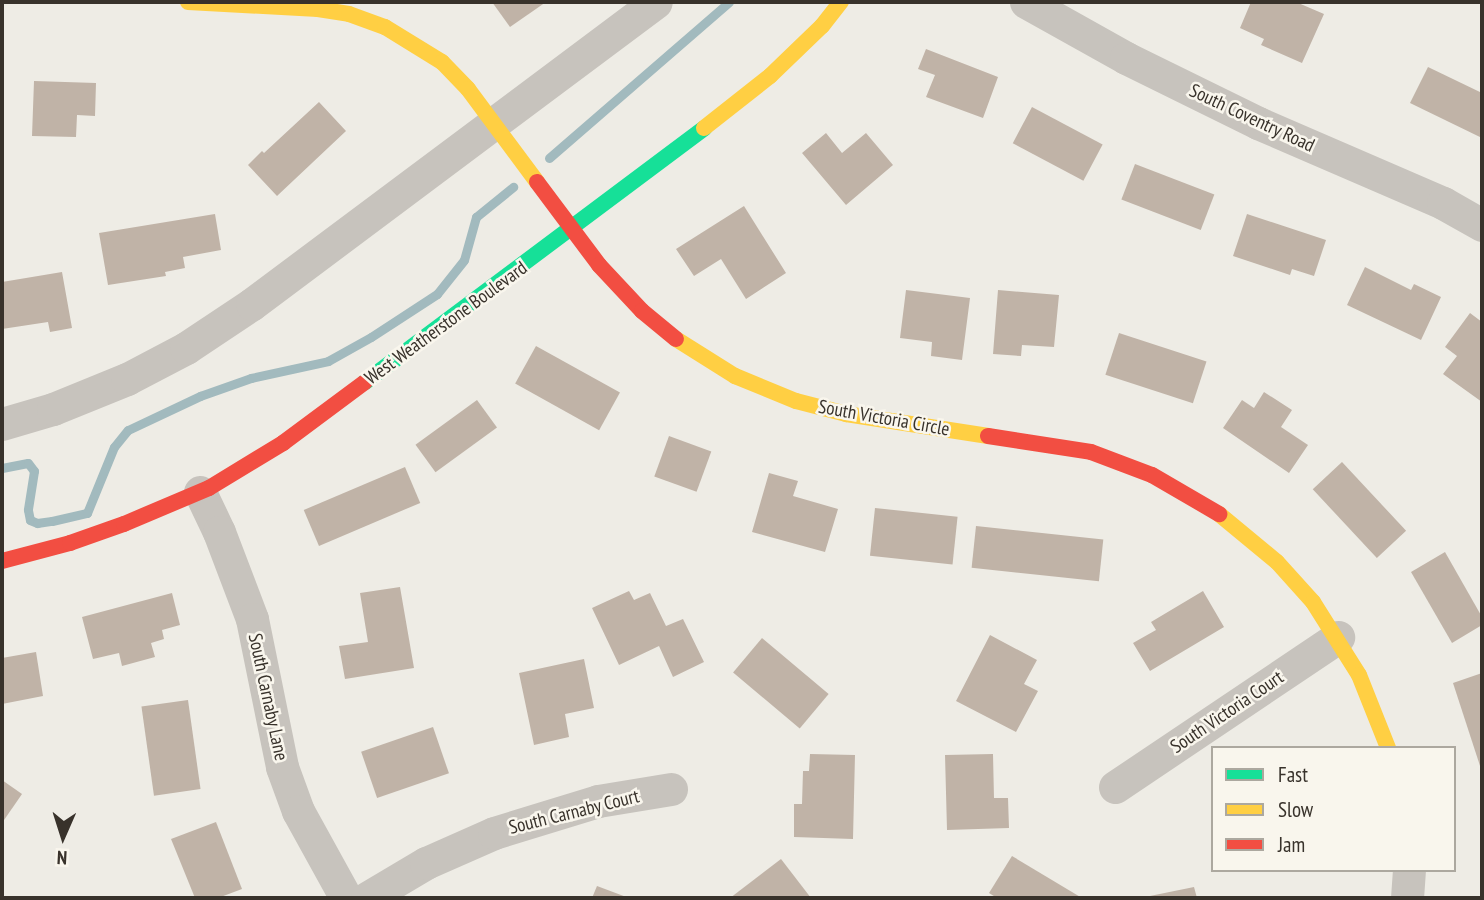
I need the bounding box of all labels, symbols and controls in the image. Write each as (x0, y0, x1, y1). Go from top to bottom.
street label: South Coventry Road (1186, 79, 1318, 157)
street label: West Weatherstone Boulevard (360, 256, 532, 390)
street label: South Victoria Circle (816, 395, 952, 441)
street label: South Carnaby Lane (243, 631, 293, 763)
street label: South Victoria Court (1166, 666, 1288, 758)
legend (1211, 746, 1456, 872)
text: Fast (1278, 761, 1308, 788)
street label: South Carnaby Court (506, 785, 642, 839)
text: Slow (1278, 796, 1313, 823)
north arrow (28, 802, 98, 872)
text: Jam (1278, 831, 1305, 858)
text: N (56, 846, 68, 870)

